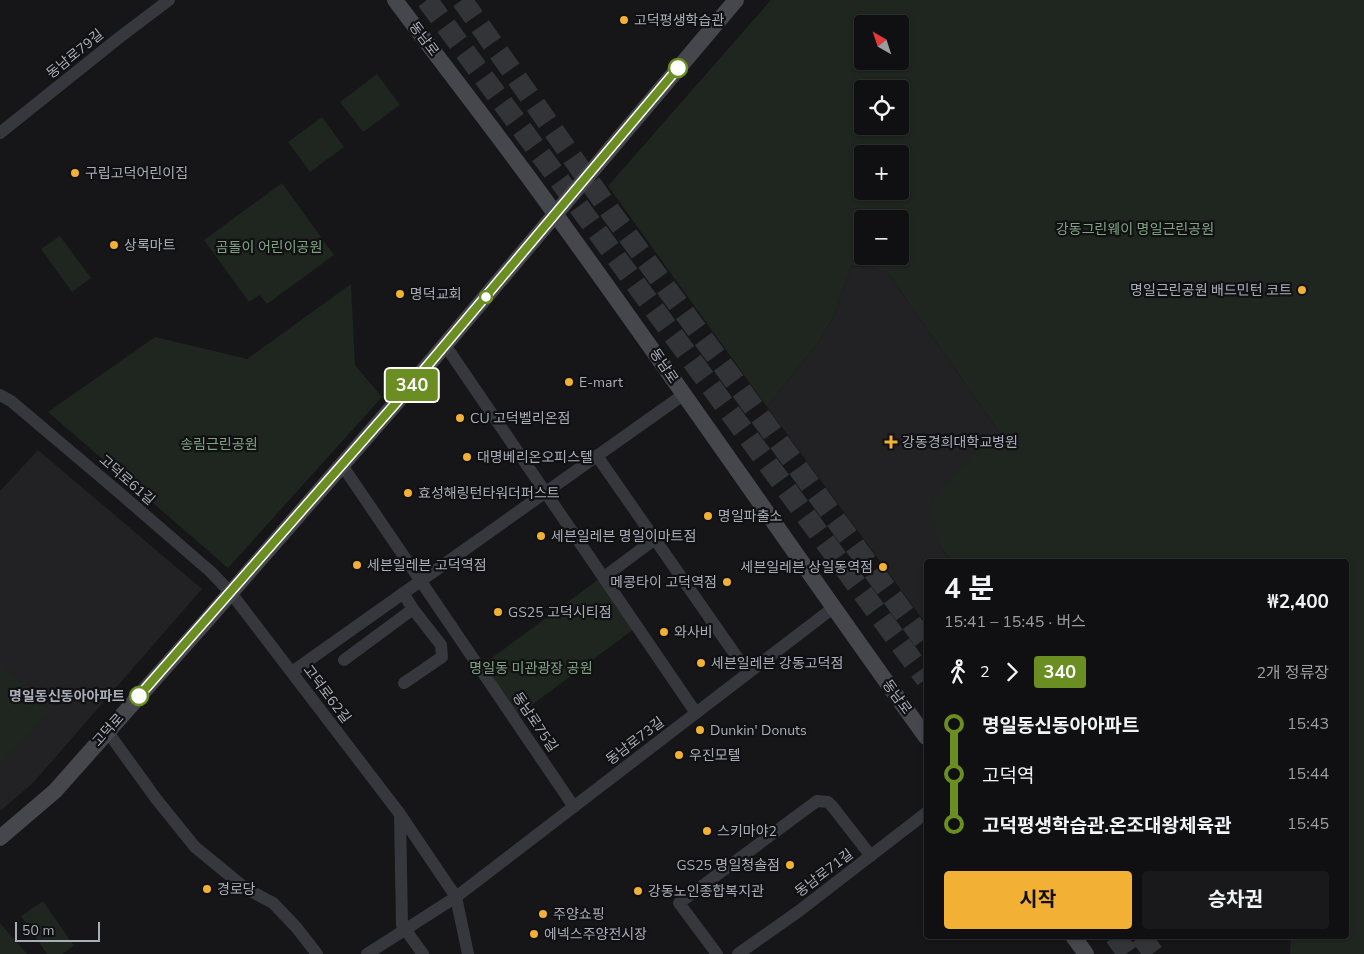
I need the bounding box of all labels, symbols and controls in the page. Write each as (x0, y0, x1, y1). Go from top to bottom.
place label: 고덕평생학습관 (634, 11, 724, 30)
marker: 고덕평생학습관 (618, 14, 630, 26)
north arrow (854, 15, 909, 70)
map controls (854, 15, 909, 265)
street label: 동남로 (405, 18, 443, 60)
street label: 동남로79길 (42, 25, 108, 83)
unlabelled marker (668, 58, 688, 78)
button: locate (854, 80, 909, 135)
button: + (854, 145, 909, 200)
place label: 구립고덕어린이집 (85, 164, 188, 183)
marker: 구립고덕어린이집 (69, 167, 81, 179)
button: − (854, 210, 909, 265)
park label: 강동그린웨이 명일근린공원 (1056, 220, 1214, 239)
place label: 상록마트 (124, 236, 176, 255)
park label: 곰돌이 어린이공원 (216, 238, 322, 257)
marker: 상록마트 (108, 239, 120, 251)
place label: 명일근린공원 배드민턴 코트 (1130, 281, 1292, 300)
marker: 명일근린공원 배드민턴 코트 (1296, 284, 1308, 296)
place label: 명덕교회 (410, 285, 462, 304)
marker: 명덕교회 (394, 288, 406, 300)
unlabelled marker (479, 290, 493, 304)
street label: 동남로 (645, 345, 683, 387)
line badge: 340 (383, 369, 441, 401)
text: 340 (396, 373, 428, 397)
place label: E-mart (579, 373, 623, 392)
marker: E-mart (563, 376, 575, 388)
place label: CU 고덕벨리온점 (470, 409, 571, 428)
marker: CU 고덕벨리온점 (454, 412, 466, 424)
place label: 강동경희대학교병원 (902, 433, 1018, 452)
park label: 송림근린공원 (180, 435, 258, 454)
marker: 강동경희대학교병원 (884, 435, 898, 449)
place label: 대명베리온오피스텔 (477, 448, 593, 467)
street label: 고덕로61길 (95, 450, 159, 510)
marker: 대명베리온오피스텔 (461, 451, 473, 463)
place label: 효성해링턴타워더퍼스트 (418, 484, 560, 503)
marker: 효성해링턴타워더퍼스트 (402, 487, 414, 499)
place label: 명일파출소 (718, 507, 783, 526)
marker: 명일파출소 (702, 510, 714, 522)
place label: 세븐일레븐 명일이마트점 (551, 527, 696, 546)
marker: 세븐일레븐 명일이마트점 (535, 530, 547, 542)
place label: 세븐일레븐 고덕역점 (367, 556, 487, 575)
place label: 세븐일레븐 상일동역점 (741, 558, 873, 577)
marker: 세븐일레븐 고덕역점 (351, 559, 363, 571)
marker: 세븐일레븐 상일동역점 (877, 561, 889, 573)
text: 4 분 (944, 570, 994, 608)
place label: 메콩타이 고덕역점 (610, 573, 717, 592)
marker: 메콩타이 고덕역점 (721, 576, 733, 588)
text: ₩2,400 (1267, 589, 1329, 615)
place label: GS25 고덕시티점 (508, 603, 612, 622)
marker: GS25 고덕시티점 (492, 606, 504, 618)
text: 15:41 – 15:45 · 버스 (944, 611, 1086, 633)
place label: 와사비 (674, 623, 713, 642)
marker: 와사비 (658, 626, 670, 638)
place label: 세븐일레븐 강동고덕점 (711, 654, 843, 673)
marker: 세븐일레븐 강동고덕점 (695, 657, 707, 669)
icon: walk (944, 658, 972, 686)
icon: forward (998, 658, 1026, 686)
park label: 명일동 미관광장 공원 (469, 659, 593, 678)
text: 340 (1044, 660, 1076, 684)
street label: 고덕로62길 (299, 661, 355, 727)
text: 2 (980, 661, 990, 683)
text: 2개 정류장 (1256, 662, 1329, 684)
street label: 동남로 (878, 676, 916, 718)
marker: 명일동신동아아파트 (129, 686, 149, 706)
place label: 명일동신동아아파트 (9, 687, 125, 706)
street label: 동남로75길 (508, 688, 562, 756)
street label: 고덕로 (88, 709, 128, 751)
street label: 동남로73길 (602, 713, 668, 769)
text: 명일동신동아아파트 (982, 713, 1139, 739)
text: 15:43 (1287, 713, 1329, 735)
place label: Dunkin' Donuts (710, 721, 807, 740)
marker: Dunkin' Donuts (694, 724, 706, 736)
place label: 우진모텔 (689, 746, 741, 765)
marker: 우진모텔 (673, 749, 685, 761)
text: 고덕역 (982, 763, 1034, 789)
text: 15:44 (1287, 763, 1329, 785)
text: 고덕평생학습관.온조대왕체육관 (982, 813, 1231, 839)
text: 15:45 (1287, 813, 1329, 835)
place label: 스키마야2 (717, 822, 777, 841)
marker: 스키마야2 (701, 825, 713, 837)
street label: 동남로71길 (791, 845, 857, 901)
place label: GS25 명일청솔점 (676, 856, 780, 875)
marker: GS25 명일청솔점 (784, 859, 796, 871)
button: 시작 (944, 871, 1132, 929)
button: 승차권 (1142, 871, 1329, 929)
place label: 경로당 (217, 880, 256, 899)
place label: 강동노인종합복지관 (648, 882, 764, 901)
marker: 경로당 (201, 883, 213, 895)
marker: 강동노인종합복지관 (632, 885, 644, 897)
place label: 주양쇼핑 (553, 905, 605, 924)
marker: 주양쇼핑 (537, 908, 549, 920)
scale bar (15, 919, 100, 942)
text: 50 m (22, 921, 54, 940)
place label: 에넥스주양전시장 (544, 925, 647, 944)
marker: 에넥스주양전시장 (528, 928, 540, 940)

